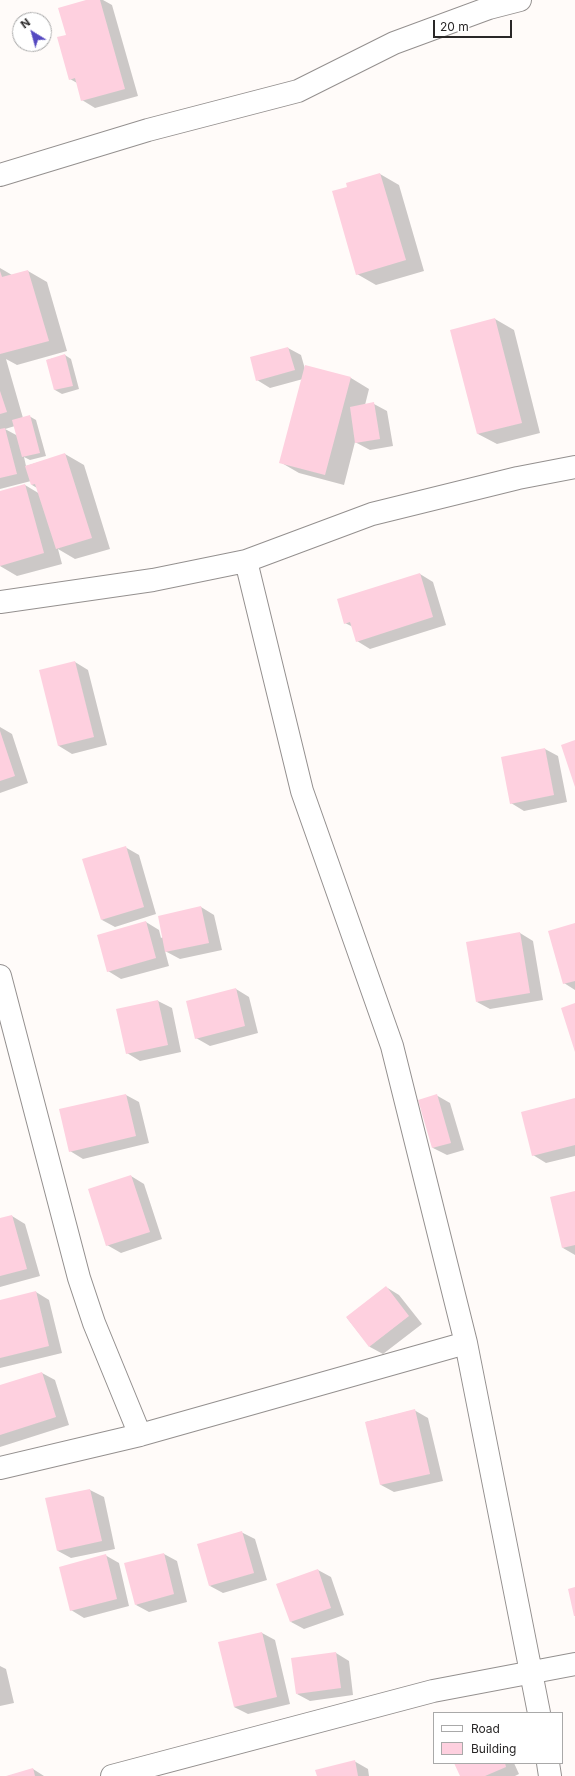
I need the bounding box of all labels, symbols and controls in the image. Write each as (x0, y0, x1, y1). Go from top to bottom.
north arrow (12, 12, 52, 52)
scale bar (435, 12, 514, 38)
text: N (18, 15, 33, 31)
text: 20 m (440, 19, 469, 34)
legend (433, 1712, 563, 1764)
text: Road (471, 1721, 500, 1736)
text: Building (471, 1741, 516, 1756)

